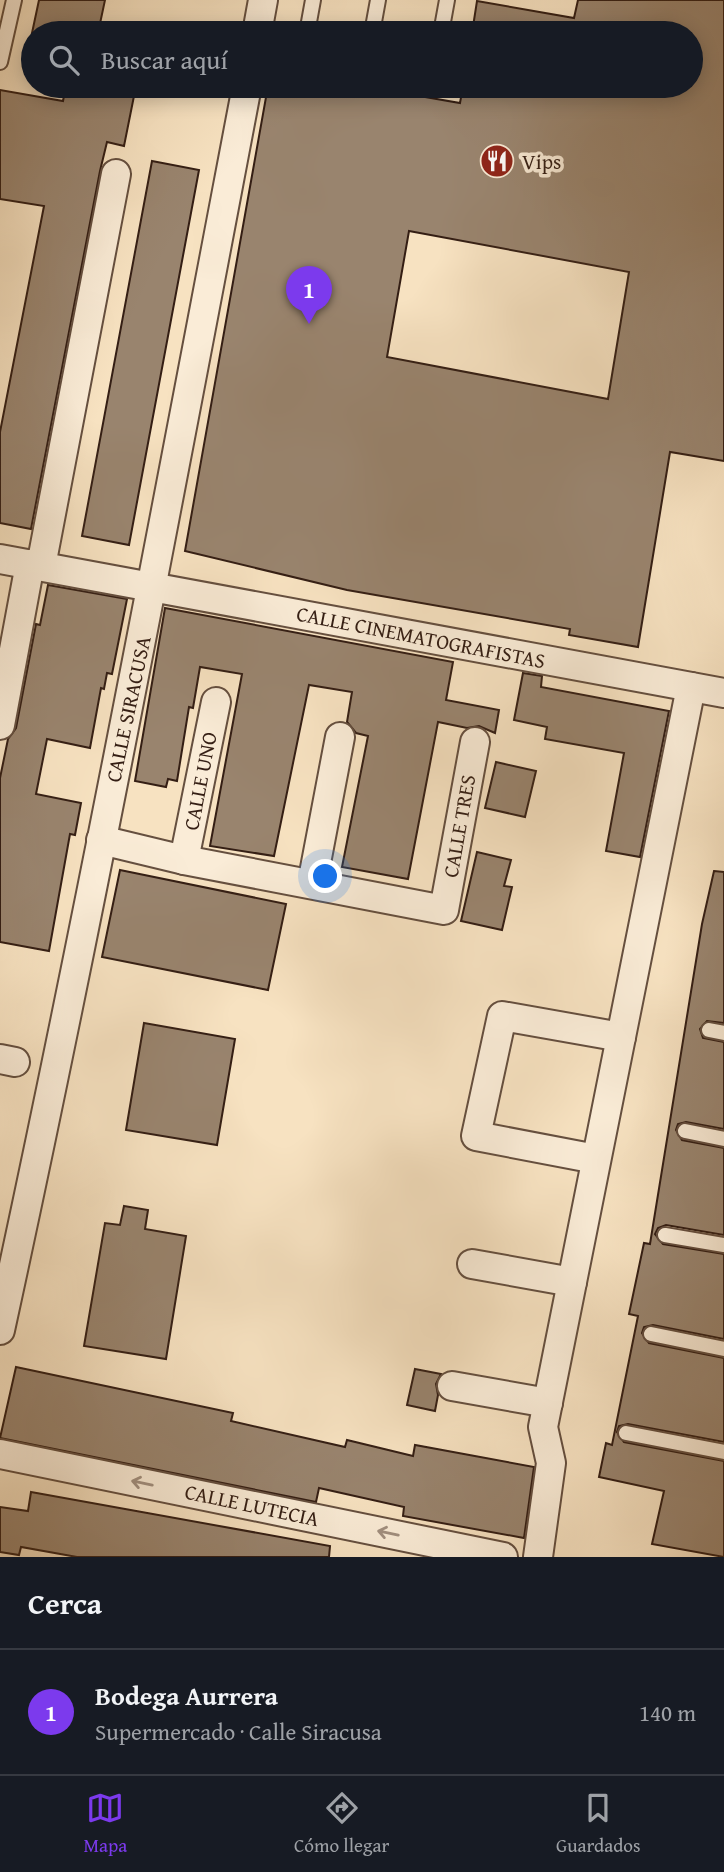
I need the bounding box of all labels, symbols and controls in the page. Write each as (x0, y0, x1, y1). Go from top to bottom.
search box (21, 21, 703, 98)
text: Buscar aquí (101, 40, 228, 79)
icon: search (45, 41, 83, 79)
restaurant icon: Vips (478, 142, 516, 180)
place label: Vips (522, 146, 561, 177)
pin: 1 (286, 266, 332, 324)
street label: CALLE CINEMATOGRAFISTAS (294, 598, 548, 676)
street label: CALLE SIRACUSA (97, 633, 159, 785)
street label: CALLE UNO (175, 729, 225, 833)
street label: CALLE TRES (435, 772, 483, 880)
your location (308, 859, 342, 893)
one-way arrow (131, 1475, 154, 1489)
street label: CALLE LUTECIA (182, 1476, 322, 1534)
one-way arrow (377, 1526, 400, 1540)
text: Cerca (28, 1581, 102, 1625)
text: Bodega Aurrera (95, 1676, 278, 1715)
text: 1 (45, 1696, 57, 1729)
text: 140 m (639, 1696, 696, 1729)
text: Supermercado · Calle Siracusa (95, 1715, 382, 1748)
tab: Mapa (83, 1789, 127, 1859)
tab: Cómo llegar (294, 1789, 389, 1859)
tab: Guardados (556, 1789, 641, 1859)

